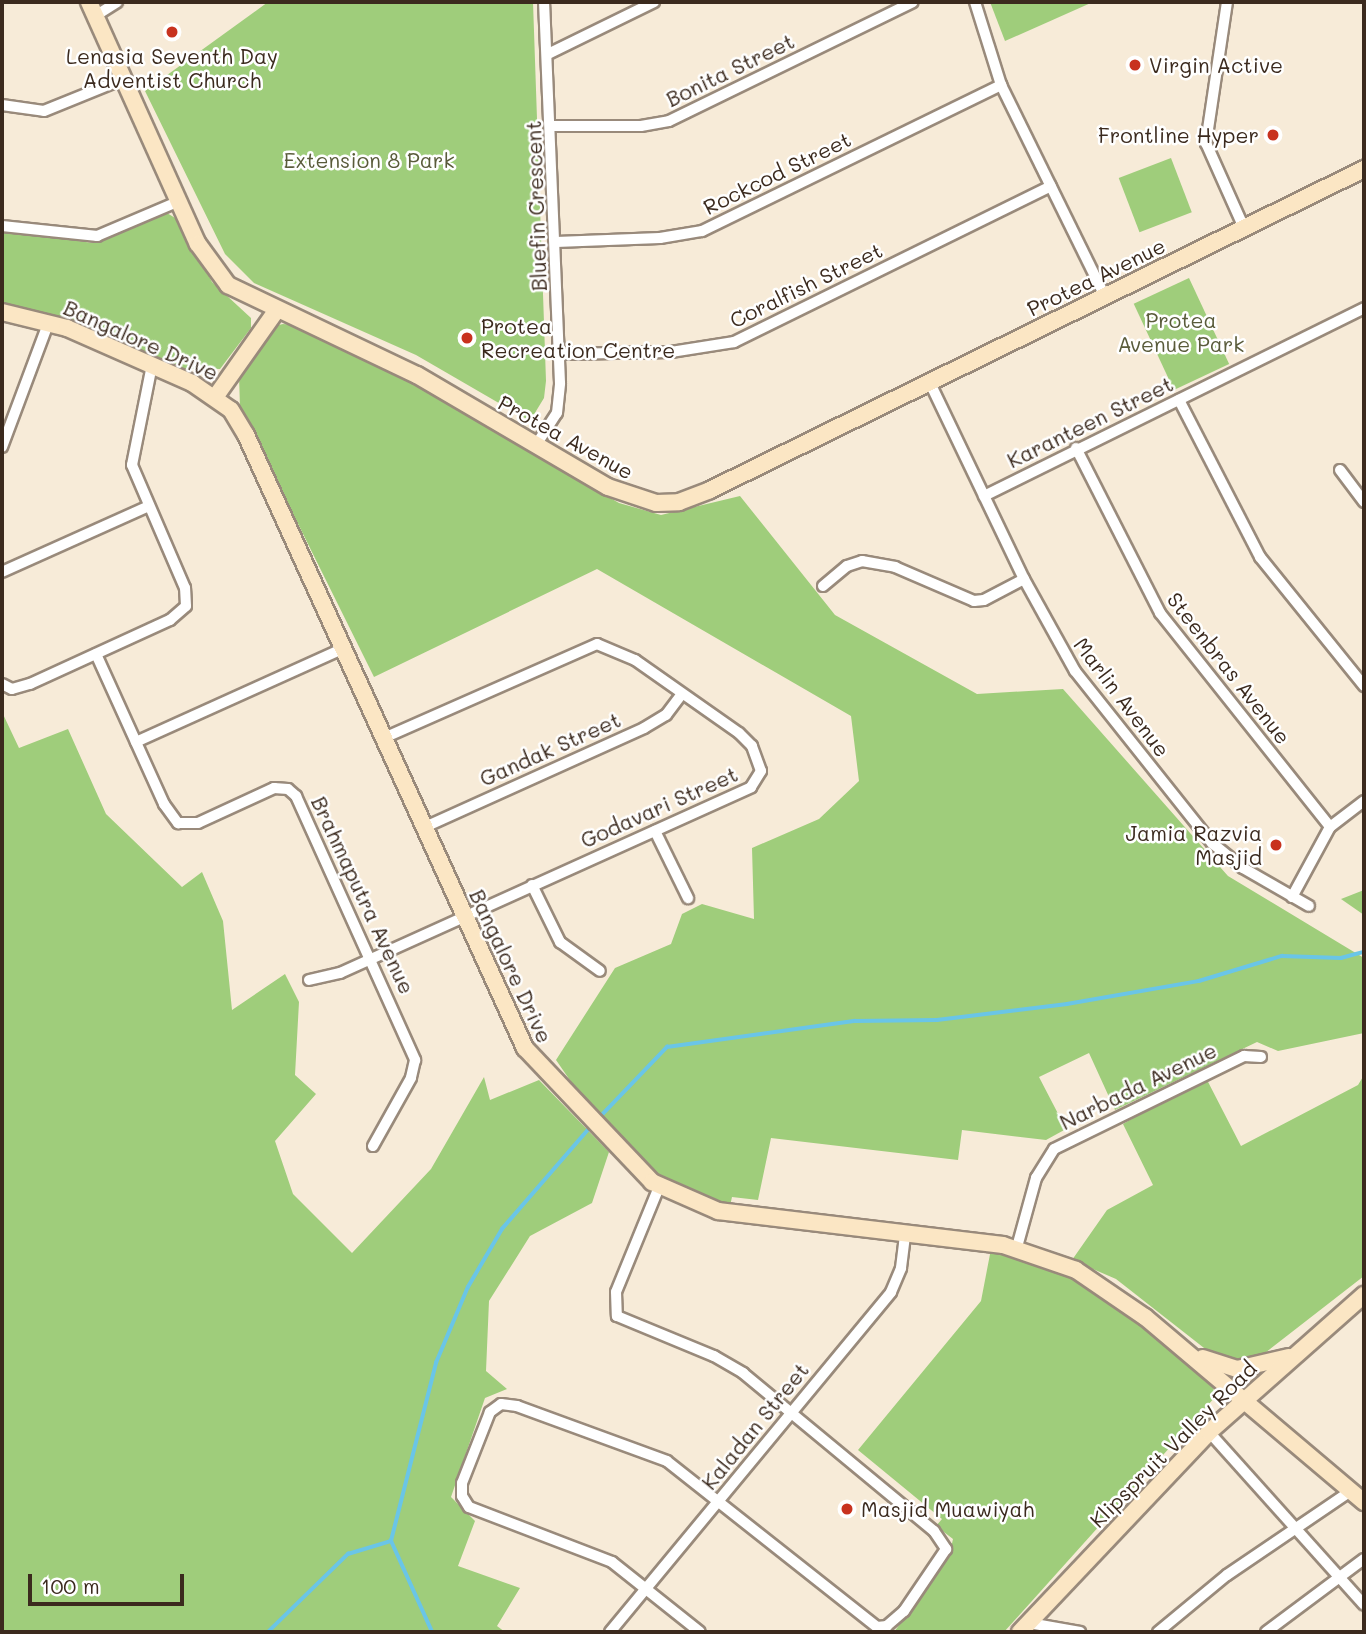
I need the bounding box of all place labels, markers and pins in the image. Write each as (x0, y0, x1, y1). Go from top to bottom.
marker: Lenasia Seventh Day Adventist Church (164, 24, 180, 40)
place label: Lenasia Seventh Day Adventist Church (66, 43, 278, 93)
place label: Virgin Active (1149, 52, 1283, 78)
marker: Virgin Active (1127, 57, 1143, 73)
place label: Frontline Hyper (1098, 122, 1259, 148)
marker: Frontline Hyper (1265, 127, 1281, 143)
place label: Protea Recreation Centre (481, 313, 675, 363)
marker: Protea Recreation Centre (459, 330, 475, 346)
place label: Jamia Razvia Masjid (1126, 820, 1262, 870)
marker: Jamia Razvia Masjid (1268, 837, 1284, 853)
place label: Masjid Muawiyah (861, 1496, 1034, 1522)
marker: Masjid Muawiyah (839, 1501, 855, 1517)

